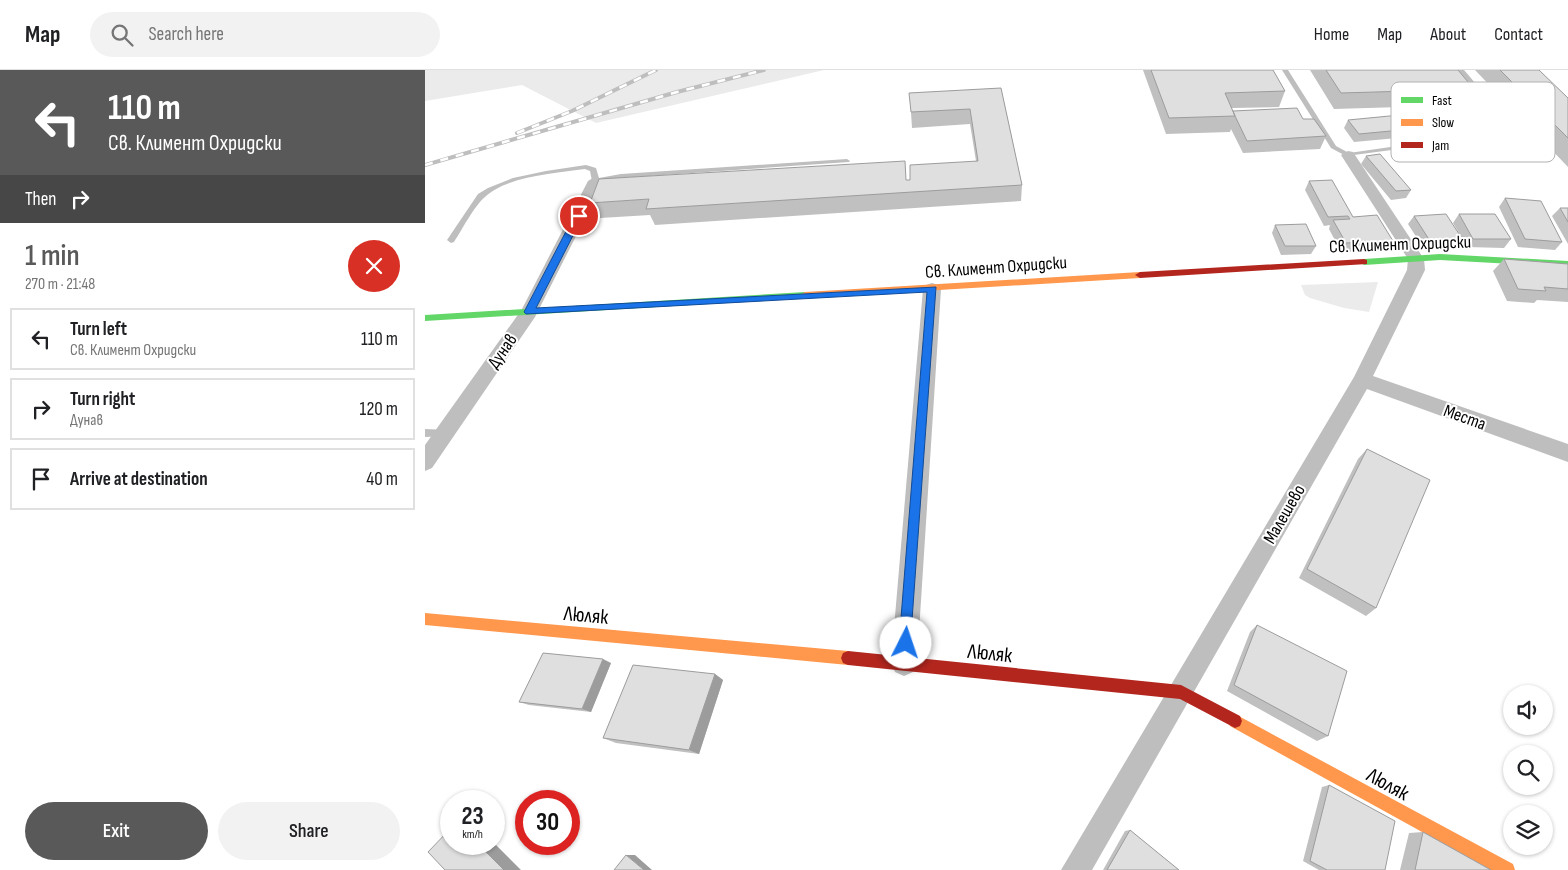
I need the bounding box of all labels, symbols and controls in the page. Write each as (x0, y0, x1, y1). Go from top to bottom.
search box (90, 12, 440, 57)
text: Map (25, 20, 60, 49)
icon: search (108, 21, 136, 49)
text: Search here (148, 23, 224, 46)
text: Home (1314, 24, 1349, 45)
text: Map (1377, 24, 1402, 45)
text: About (1430, 24, 1466, 45)
text: Contact (1494, 24, 1543, 45)
legend (1391, 82, 1555, 162)
text: 110 m (108, 87, 181, 130)
icon: left (25, 90, 90, 155)
text: Fast (1432, 92, 1452, 109)
text: Slow (1432, 114, 1454, 131)
text: Св. Климент Охридски (108, 130, 282, 157)
text: Jam (1431, 137, 1449, 154)
icon: right (66, 185, 94, 213)
text: Then (25, 188, 56, 211)
pin (558, 195, 600, 237)
icon: arrive (565, 202, 593, 230)
street label: Св. Климент Охридски (1329, 232, 1471, 257)
text: 1 min (25, 238, 80, 274)
button: close (348, 240, 400, 292)
street label: Св. Климент Охридски (924, 252, 1068, 283)
text: 270 m · 21:48 (25, 275, 95, 294)
text: Turn left (70, 318, 127, 341)
icon: left (27, 325, 55, 353)
text: 110 m (361, 328, 398, 351)
street label: Дунав (483, 330, 522, 373)
text: Св. Климент Охридски (70, 341, 196, 360)
text: Turn right (70, 388, 135, 411)
icon: right (27, 395, 55, 423)
text: 120 m (360, 398, 398, 421)
street label: Места (1441, 400, 1489, 435)
text: Дунав (70, 411, 103, 430)
icon: arrive (27, 465, 55, 493)
text: Arrive at destination (70, 468, 208, 491)
text: 40 m (366, 468, 398, 491)
street label: Малешево (1259, 481, 1310, 548)
street label: Люляк (562, 601, 609, 630)
position arrow (879, 616, 931, 668)
street label: Люляк (965, 639, 1013, 668)
map controls (1503, 685, 1553, 855)
button: sound (1503, 685, 1553, 735)
button: search (1503, 745, 1553, 795)
street label: Люляк (1361, 762, 1413, 806)
speed limit sign: 30 (515, 790, 580, 855)
text: 23 (461, 801, 484, 832)
button: Exit (25, 802, 208, 860)
button: Share (218, 802, 400, 860)
button: layers (1503, 805, 1553, 855)
text: km/h (462, 827, 483, 842)

